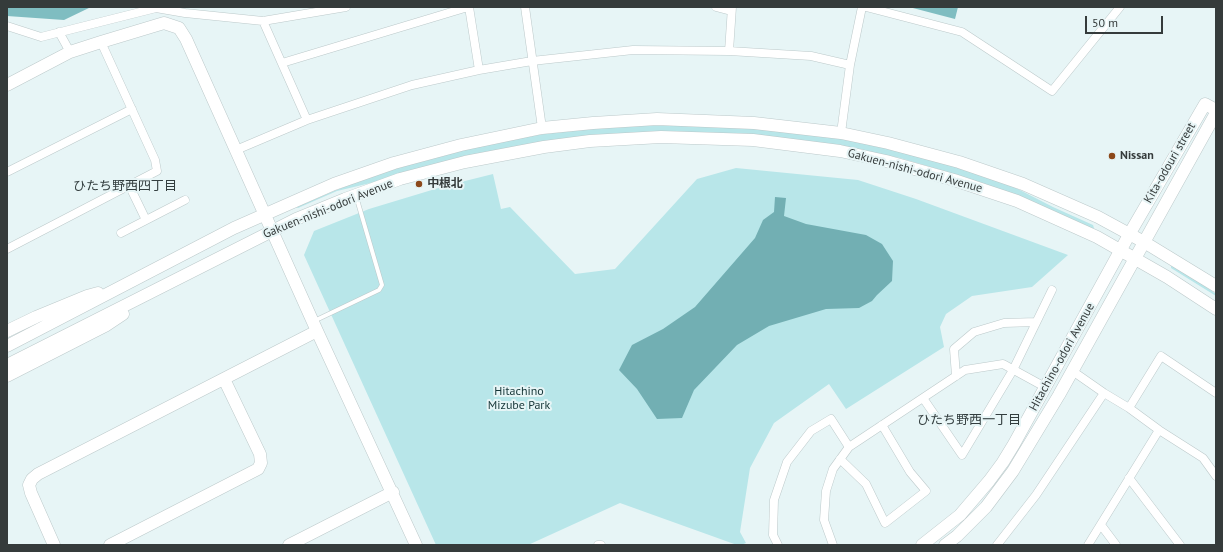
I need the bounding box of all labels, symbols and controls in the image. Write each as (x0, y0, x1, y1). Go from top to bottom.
scale bar (1087, 8, 1165, 34)
text: 50 m (1092, 15, 1118, 30)
street label: Kita-odouri street (1141, 120, 1199, 206)
street label: Gakuen-nishi-odori Avenue (846, 146, 984, 196)
place label: Nissan (1120, 149, 1154, 163)
marker: Nissan (1107, 151, 1117, 161)
street label: Gakuen-nishi-odori Avenue (261, 176, 395, 242)
place label: 中根北 (427, 177, 463, 191)
district label: ひたち野西四丁目 (73, 178, 177, 194)
marker: 中根北 (414, 179, 424, 189)
street label: Hitachino-odori Avenue (1026, 301, 1098, 413)
park label: Hitachino Mizube Park (488, 385, 550, 413)
district label: ひたち野西一丁目 (917, 412, 1021, 428)

